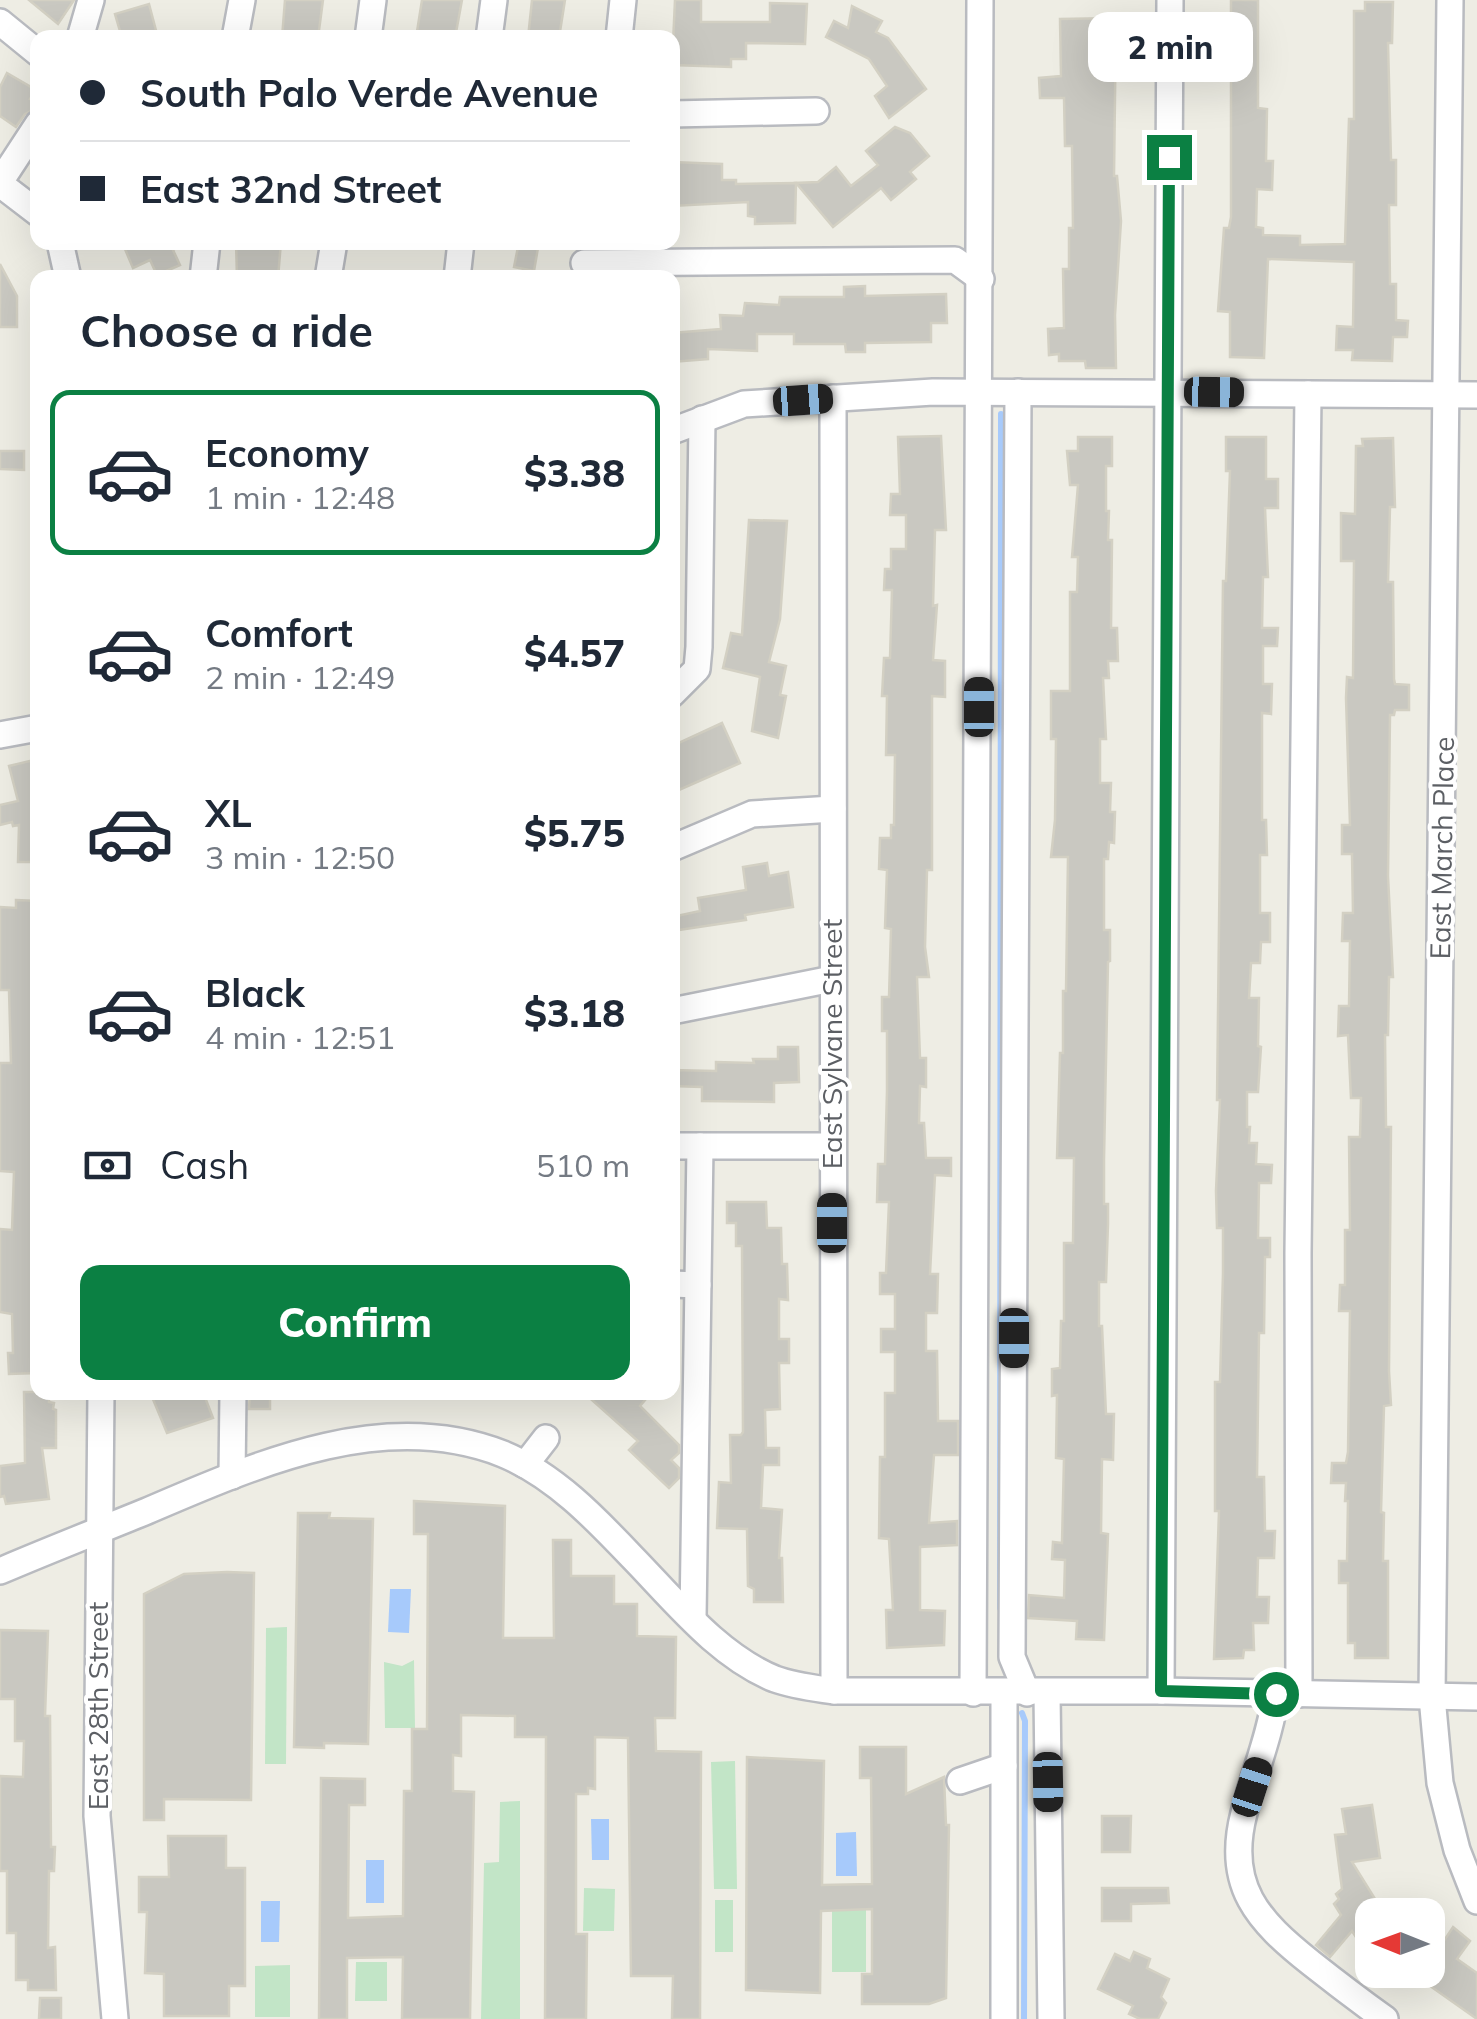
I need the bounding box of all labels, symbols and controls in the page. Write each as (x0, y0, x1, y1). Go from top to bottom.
callout: 2 min (1086, 12, 1252, 82)
text: 2 min (1128, 27, 1213, 67)
text: South Palo Verde Avenue (140, 69, 598, 117)
route end (1147, 135, 1192, 180)
text: East 32nd Street (140, 165, 441, 213)
text: Choose a ride (80, 302, 373, 358)
car (1184, 376, 1244, 408)
car (772, 383, 834, 417)
icon: car (85, 428, 175, 518)
text: Economy (205, 429, 369, 477)
text: $3.38 (524, 449, 625, 497)
text: 1 min · 12:48 (205, 477, 395, 517)
icon: car (85, 608, 175, 698)
text: Comfort (205, 609, 353, 657)
text: $4.57 (524, 629, 625, 677)
text: 2 min · 12:49 (205, 657, 395, 697)
car (964, 677, 994, 737)
street label: East March Place (1422, 736, 1461, 960)
icon: car (85, 788, 175, 878)
text: XL (205, 789, 252, 837)
text: $5.75 (524, 809, 625, 857)
text: 3 min · 12:50 (205, 837, 395, 877)
street label: East Sylvane Street (814, 919, 849, 1169)
icon: car (85, 968, 175, 1058)
text: Black (205, 969, 305, 1017)
text: $3.18 (524, 989, 625, 1037)
text: 4 min · 12:51 (205, 1017, 395, 1057)
icon: cash (80, 1138, 135, 1193)
text: Cash (160, 1141, 249, 1189)
text: 510 m (536, 1145, 630, 1185)
car (817, 1193, 847, 1253)
button: Confirm (80, 1265, 630, 1380)
car (999, 1308, 1029, 1368)
street label: East 28th Street (80, 1602, 115, 1810)
route start (1254, 1672, 1299, 1717)
car (1032, 1752, 1064, 1812)
car (1228, 1754, 1276, 1820)
north arrow (1355, 1898, 1445, 1988)
map controls (1355, 1898, 1445, 1988)

